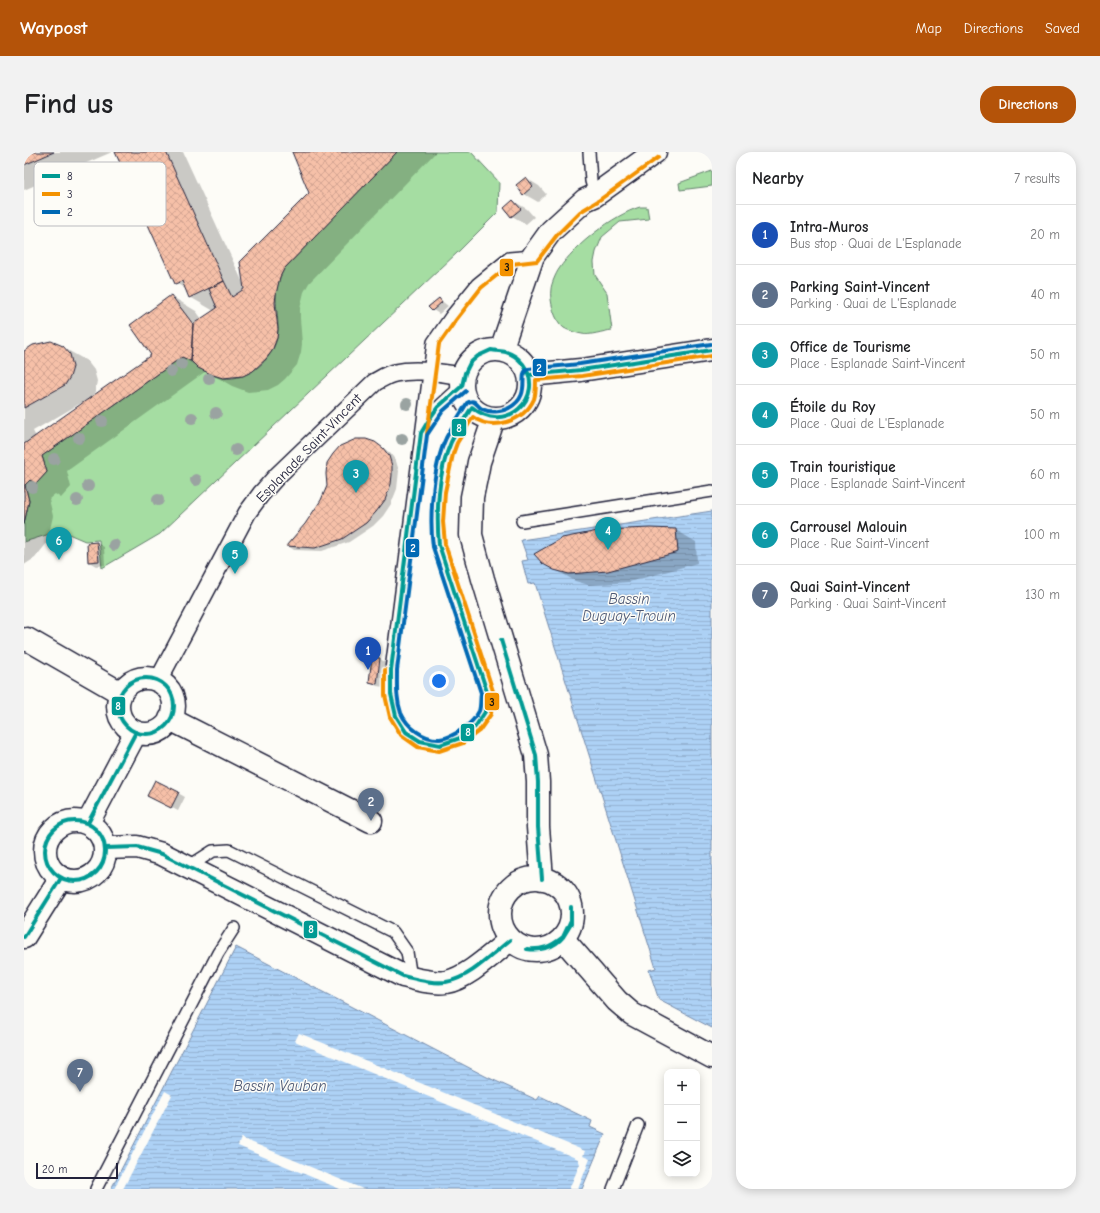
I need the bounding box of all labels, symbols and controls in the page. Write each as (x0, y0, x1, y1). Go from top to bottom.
text: Waypost (20, 17, 88, 39)
text: Map (915, 20, 942, 37)
text: Directions (964, 20, 1023, 37)
text: Saved (1045, 20, 1080, 37)
button: Directions (980, 86, 1076, 123)
text: Find us (24, 88, 113, 120)
legend (34, 162, 166, 226)
text: Nearby (752, 169, 803, 188)
text: 8 (67, 170, 73, 183)
text: 7 results (1014, 171, 1060, 186)
text: 3 (67, 188, 73, 201)
text: 2 (67, 206, 73, 219)
text: Intra-Muros (790, 218, 868, 236)
text: 1 (762, 227, 768, 242)
text: 20 m (1030, 227, 1060, 242)
text: Bus stop · Quai de L'Esplanade (790, 236, 962, 251)
line badge: 3 (499, 258, 514, 277)
text: 3 (504, 261, 510, 274)
text: Parking Saint-Vincent (790, 278, 930, 296)
text: 2 (762, 287, 768, 302)
text: 40 m (1031, 287, 1060, 302)
text: Parking · Quai de L'Esplanade (790, 296, 957, 311)
text: Office de Tourisme (790, 338, 911, 356)
text: 3 (762, 347, 768, 362)
text: 50 m (1030, 347, 1060, 362)
text: Place · Esplanade Saint-Vincent (790, 356, 965, 371)
line badge: 2 (532, 358, 547, 377)
text: 2 (536, 362, 542, 375)
street label: Esplanade Saint-Vincent (253, 389, 366, 506)
text: Étoile du Roy (790, 398, 875, 416)
text: 4 (762, 407, 768, 422)
text: 50 m (1030, 407, 1060, 422)
text: Place · Quai de L'Esplanade (790, 416, 944, 431)
line badge: 8 (451, 418, 467, 437)
text: 8 (456, 422, 462, 435)
text: Train touristique (790, 458, 896, 476)
pin: 3 (343, 460, 369, 493)
text: 5 (762, 467, 768, 482)
text: 60 m (1030, 467, 1060, 482)
text: Place · Esplanade Saint-Vincent (790, 476, 965, 491)
pin: 4 (595, 517, 621, 550)
text: Carrousel Malouin (790, 518, 907, 536)
pin: 6 (46, 527, 72, 560)
text: 6 (762, 527, 768, 542)
text: 100 m (1024, 527, 1060, 542)
text: Place · Rue Saint-Vincent (790, 536, 929, 551)
line badge: 2 (405, 538, 420, 558)
pin: 5 (222, 541, 248, 574)
text: 2 (410, 542, 416, 555)
text: Quai Saint-Vincent (790, 578, 910, 596)
text: 7 (762, 587, 768, 602)
text: 130 m (1025, 587, 1060, 602)
water label: Bassin Duguay-Trouin (582, 590, 676, 625)
text: Parking · Quai Saint-Vincent (790, 596, 946, 611)
pin: 1 (355, 637, 381, 670)
your location (429, 671, 449, 691)
line badge: 3 (484, 692, 500, 711)
line badge: 8 (111, 696, 126, 716)
text: 3 (489, 696, 495, 709)
text: 8 (115, 700, 121, 713)
line badge: 8 (460, 723, 475, 742)
text: 8 (465, 726, 471, 739)
pin: 2 (358, 788, 384, 821)
line badge: 8 (303, 920, 318, 939)
text: 8 (308, 923, 314, 936)
pin: 7 (67, 1059, 93, 1092)
map controls (664, 1069, 700, 1177)
button: + (664, 1069, 700, 1105)
water label: Bassin Vauban (233, 1077, 327, 1095)
button: − (664, 1105, 700, 1141)
button: layers (664, 1141, 700, 1177)
scale bar (36, 1161, 118, 1180)
text: 20 m (42, 1163, 67, 1176)

